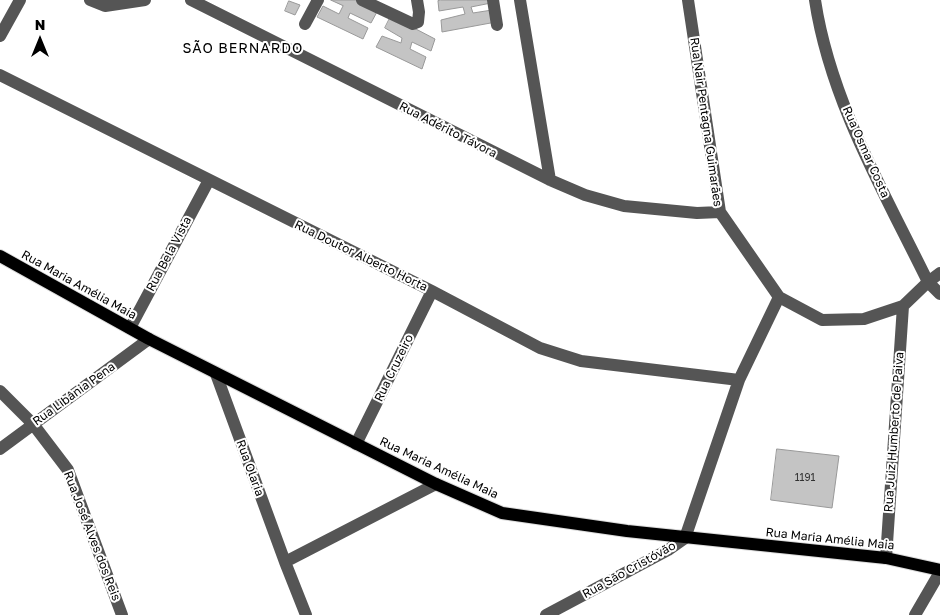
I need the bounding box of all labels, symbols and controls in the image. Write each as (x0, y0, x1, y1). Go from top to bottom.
north arrow (15, 15, 65, 65)
text: N (35, 16, 45, 33)
street label: Rua Nair Pentagna Guimarães (687, 36, 725, 208)
district label: SÃO BERNARDO (181, 41, 305, 57)
street label: Rua Adérito Távora (397, 99, 499, 161)
street label: Rua Osmar Costa (839, 104, 893, 200)
street label: Rua Bela Vista (143, 214, 195, 294)
street label: Rua Doutor Alberto Horta (292, 217, 430, 295)
street label: Rua Maria Amélia Maia (19, 247, 139, 323)
street label: Rua Cruzeiro (372, 332, 416, 404)
street label: Rua Juiz Humberto de Paiva (881, 351, 907, 513)
street label: Rua Libânia Pena (30, 359, 118, 429)
street label: Rua Maria Amélia Maia (377, 434, 501, 502)
street label: Rua Olaria (233, 438, 267, 498)
street label: Rua José Alves dos Reis (61, 469, 123, 603)
house number: 1191 (795, 472, 815, 484)
street label: Rua Maria Amélia Maia (765, 525, 895, 553)
street label: Rua São Cristóvão (580, 538, 678, 602)

